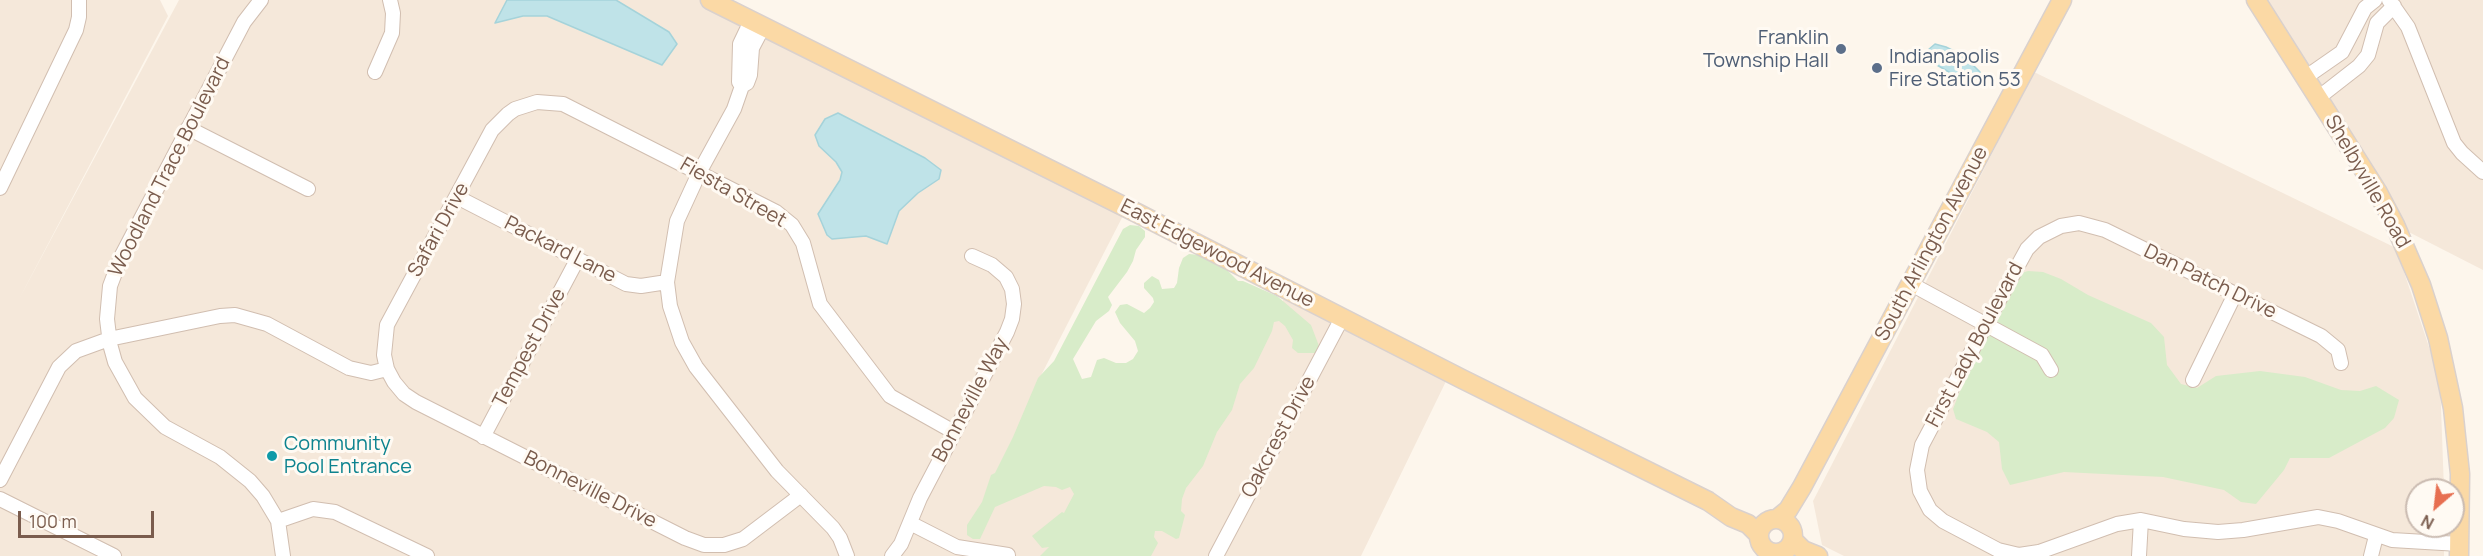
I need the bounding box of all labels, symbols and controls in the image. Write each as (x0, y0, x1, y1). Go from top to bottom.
place label: Franklin Township Hall (1703, 26, 1829, 73)
marker: Franklin Township Hall (1834, 42, 1848, 56)
place label: Indianapolis Fire Station 53 (1889, 45, 2021, 92)
street label: Woodland Trace Boulevard (104, 53, 236, 281)
marker: Indianapolis Fire Station 53 (1870, 61, 1884, 75)
street label: Shelbyville Road (2319, 111, 2415, 253)
street label: South Arlington Avenue (1871, 143, 1993, 345)
street label: Fiesta Street (676, 153, 790, 233)
street label: Safari Drive (403, 179, 475, 281)
street label: East Edgewood Avenue (1116, 195, 1318, 313)
street label: Packard Lane (500, 211, 620, 289)
street label: Dan Patch Drive (2140, 240, 2280, 324)
street label: First Lady Boulevard (1921, 258, 2029, 432)
street label: Tempest Drive (489, 284, 571, 412)
street label: Bonneville Way (928, 334, 1014, 466)
street label: Oakcrest Drive (1237, 372, 1321, 502)
place label: Community Pool Entrance (284, 432, 412, 479)
street label: Bonneville Drive (520, 446, 660, 534)
marker: Community Pool Entrance (265, 449, 279, 463)
north arrow (2405, 478, 2465, 538)
scale bar (21, 499, 158, 537)
text: 100 m (29, 509, 77, 533)
text: N (2417, 510, 2438, 535)

